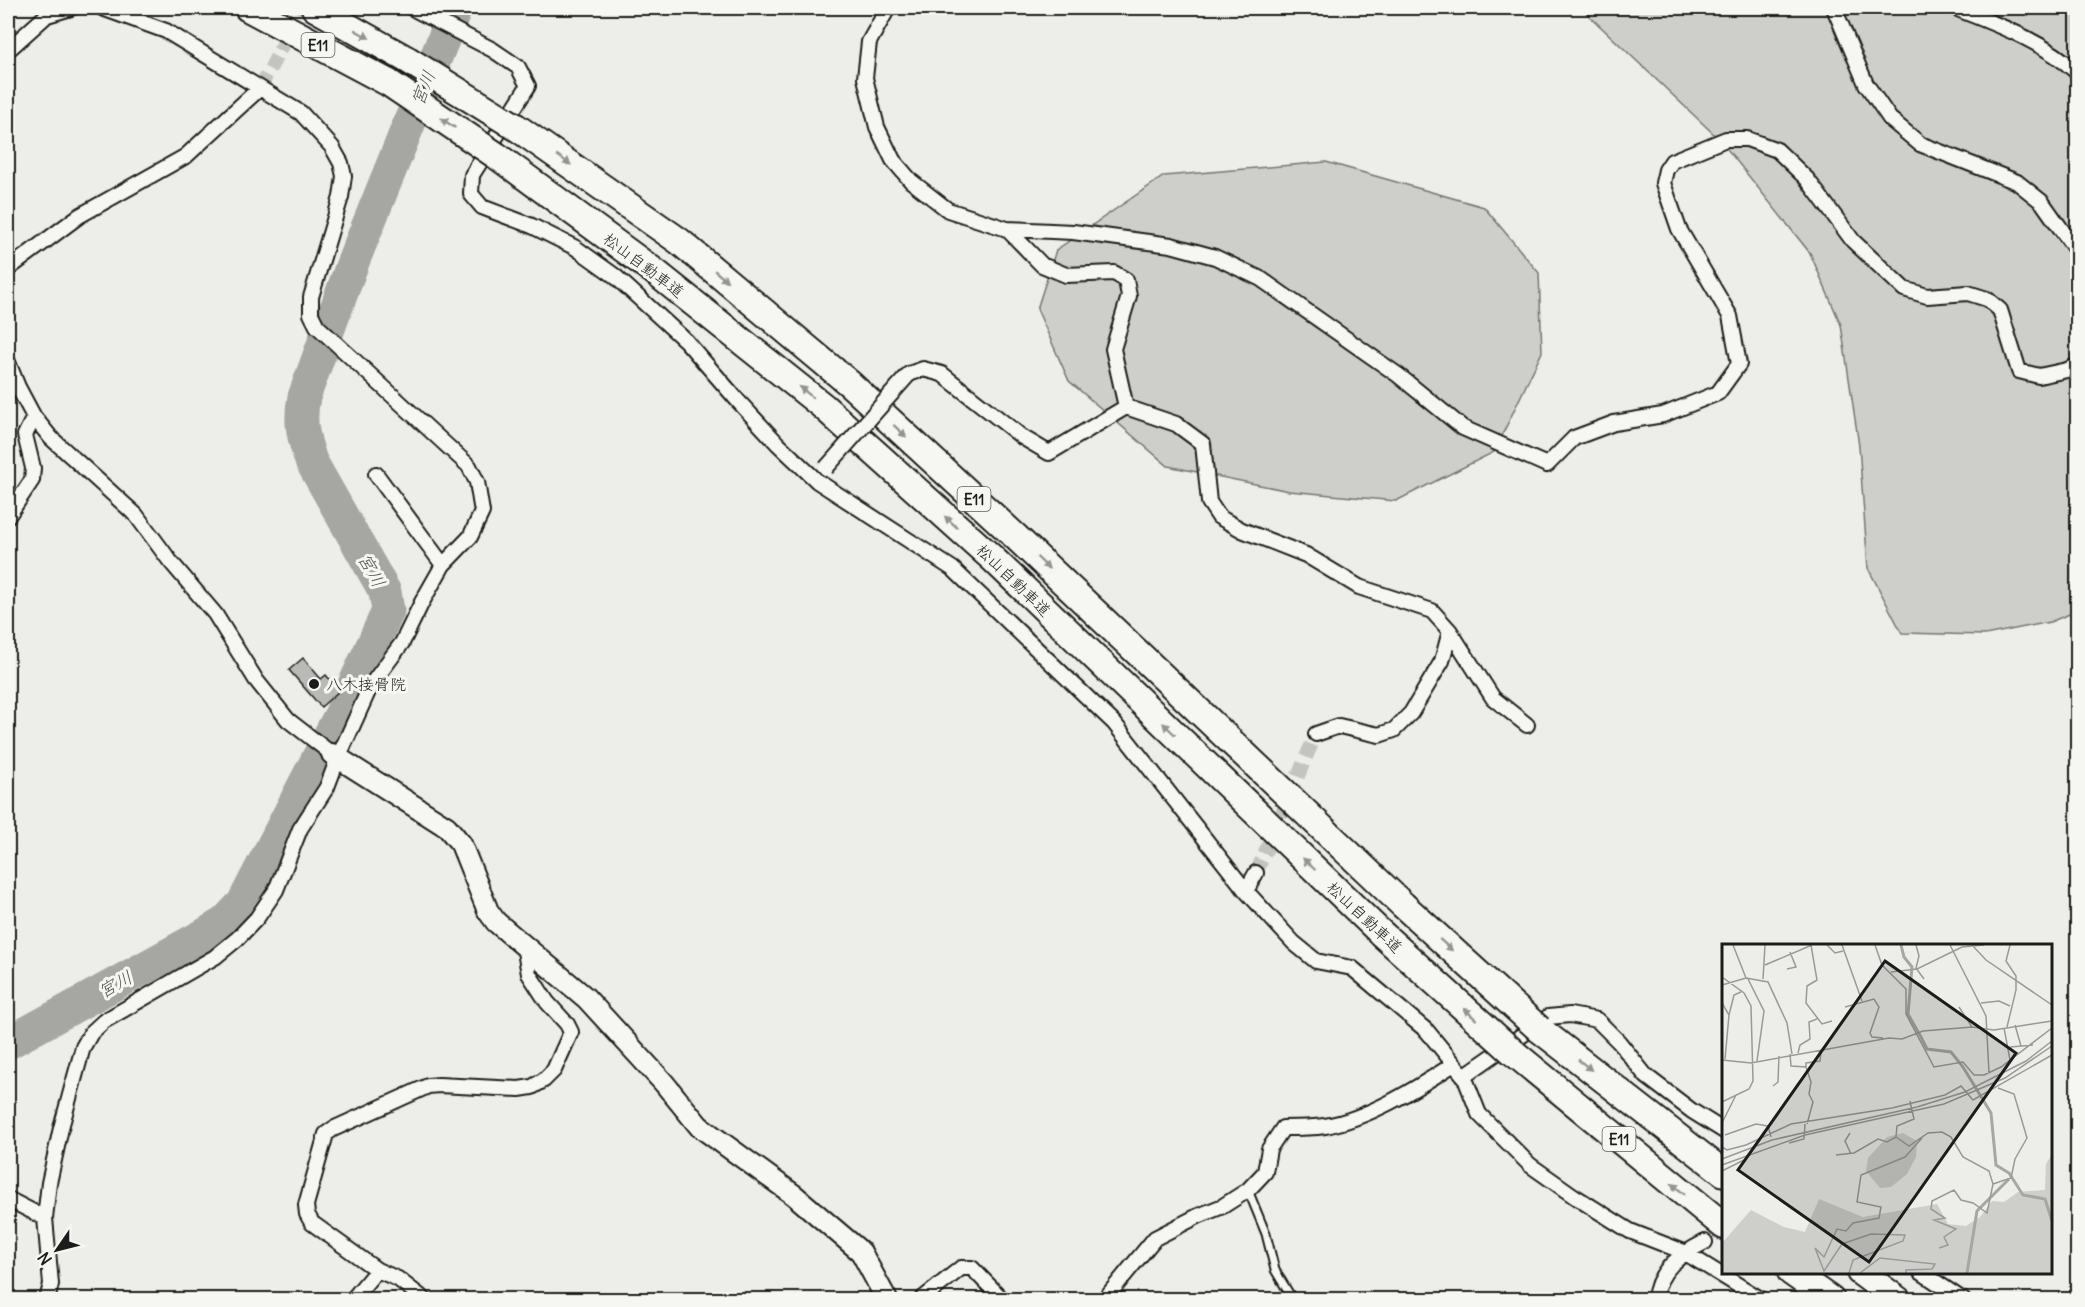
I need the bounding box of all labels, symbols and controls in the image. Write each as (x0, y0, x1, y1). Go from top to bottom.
one-way arrow (354, 29, 371, 39)
road number: E11 (302, 33, 334, 57)
water label: 宮川 (406, 67, 440, 109)
one-way arrow (440, 118, 456, 129)
one-way arrow (555, 154, 571, 166)
street label: 松山自動車道 (600, 228, 688, 302)
one-way arrow (713, 269, 728, 282)
one-way arrow (798, 387, 813, 399)
one-way arrow (893, 423, 907, 437)
road number: E11 (958, 487, 990, 511)
one-way arrow (944, 515, 959, 529)
street label: 松山自動車道 (973, 539, 1055, 621)
water label: 宮川 (353, 549, 391, 591)
one-way arrow (1036, 556, 1051, 570)
place label: 八木接骨院 (326, 674, 406, 694)
marker: 八木接骨院 (307, 677, 321, 691)
one-way arrow (1162, 722, 1176, 736)
one-way arrow (1302, 857, 1317, 871)
street label: 松山自動車道 (1323, 877, 1407, 957)
one-way arrow (1439, 938, 1454, 952)
inset map (1722, 944, 2052, 1274)
water label: 宮川 (94, 965, 136, 1003)
one-way arrow (1463, 1007, 1478, 1021)
one-way arrow (1577, 1058, 1593, 1071)
road number: E11 (1602, 1127, 1636, 1151)
one-way arrow (1670, 1182, 1686, 1195)
north arrow (27, 1220, 87, 1280)
text: N (33, 1248, 56, 1269)

